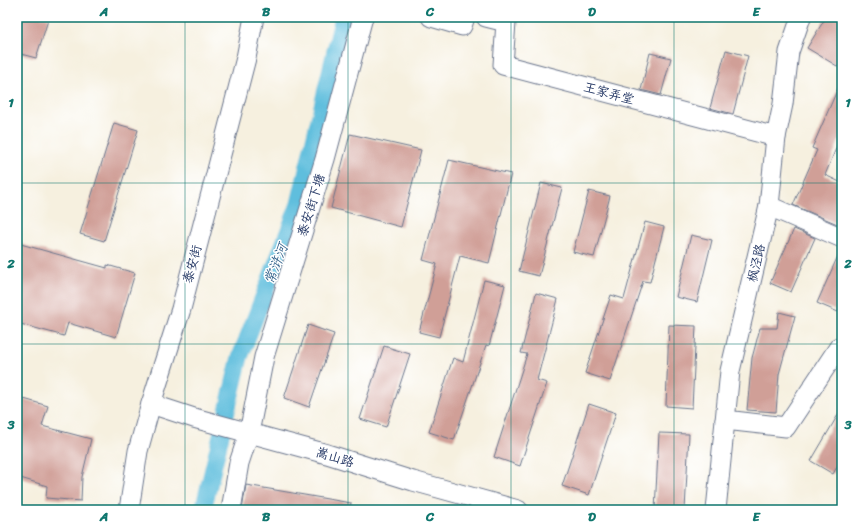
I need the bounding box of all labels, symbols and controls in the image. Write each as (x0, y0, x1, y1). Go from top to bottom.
text: A (99, 0, 108, 23)
text: B (262, 0, 271, 23)
text: C (425, 0, 435, 23)
text: D (588, 0, 596, 23)
text: E (752, 0, 761, 23)
street label: 王家弄堂 (581, 75, 637, 111)
text: 1 (8, 91, 14, 114)
text: 1 (845, 91, 851, 114)
street label: 泰安街下塘 (290, 171, 332, 239)
water label: 常浒河 (257, 238, 296, 288)
street label: 枫泾路 (740, 241, 772, 285)
street label: 泰安街 (176, 242, 208, 286)
text: 2 (6, 252, 15, 275)
text: 2 (843, 252, 852, 275)
text: 3 (6, 413, 15, 436)
text: 3 (843, 413, 852, 436)
street label: 嵩山路 (313, 440, 357, 474)
text: A (99, 505, 108, 527)
text: B (262, 505, 271, 527)
text: C (425, 505, 435, 527)
text: D (588, 505, 596, 527)
text: E (752, 505, 761, 527)

